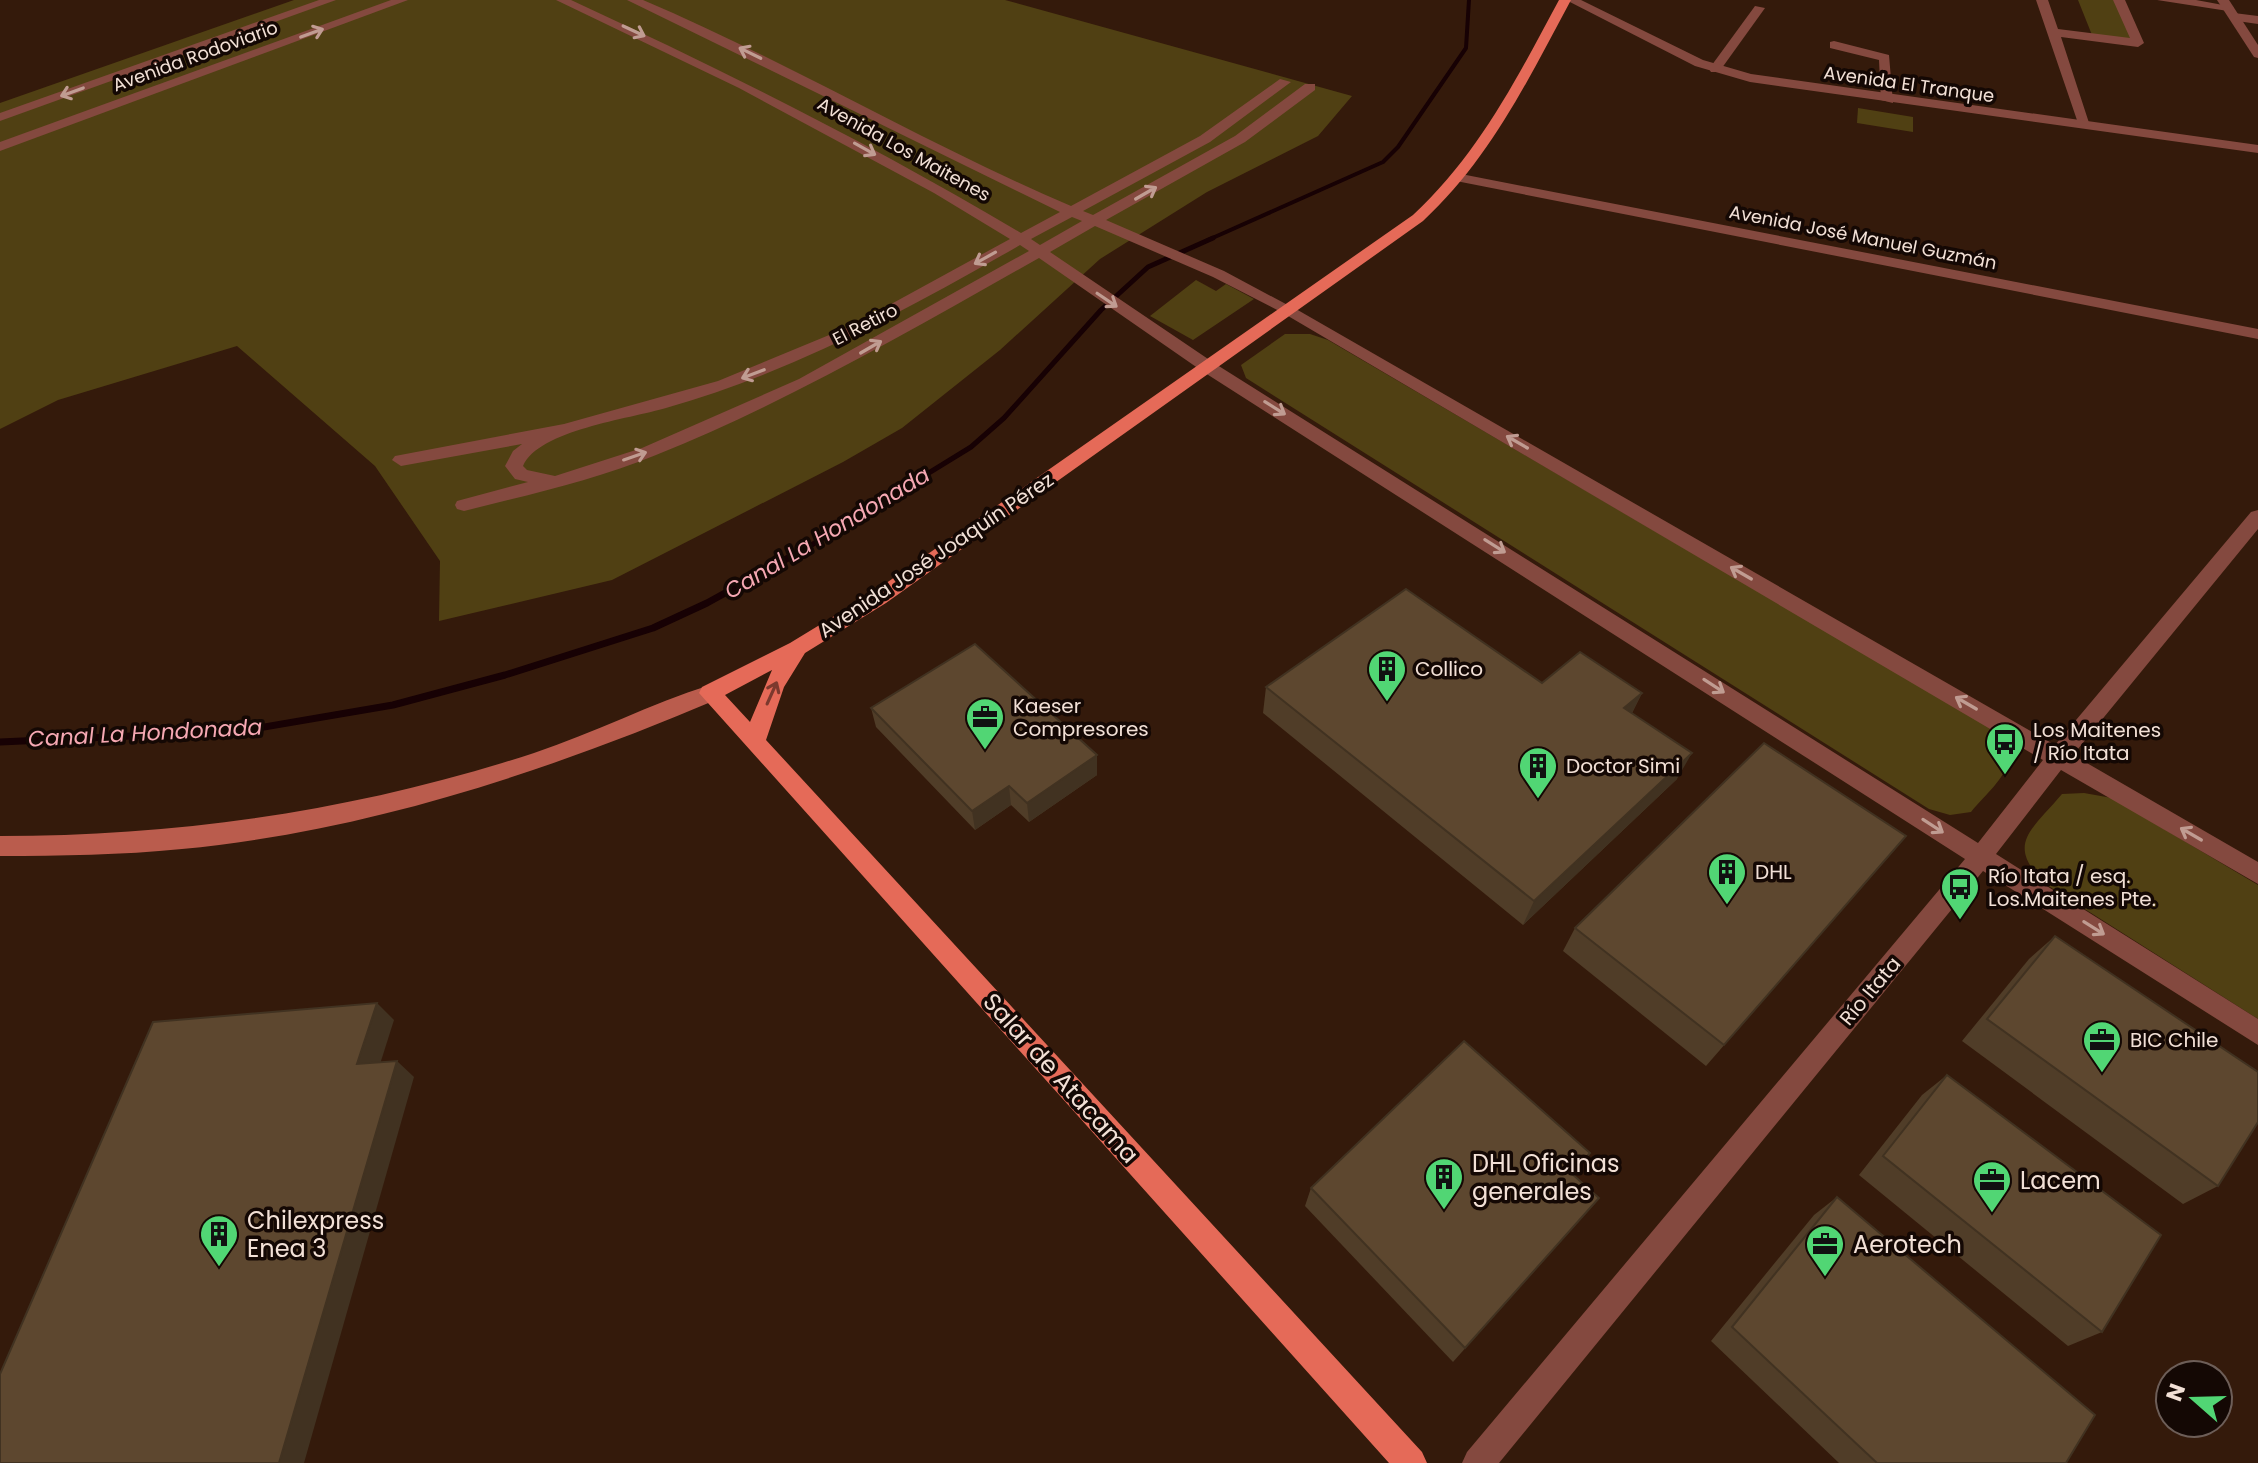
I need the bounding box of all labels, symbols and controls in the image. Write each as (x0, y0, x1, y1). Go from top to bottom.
street label: Avenida Rodoviario (109, 14, 281, 98)
one-way arrow (621, 24, 645, 39)
one-way arrow (299, 25, 324, 39)
one-way arrow (739, 45, 763, 60)
street label: Avenida El Tranque (1822, 60, 1996, 108)
one-way arrow (60, 85, 85, 100)
street label: Avenida Los Maitenes (813, 91, 995, 207)
one-way arrow (853, 142, 876, 158)
one-way arrow (1134, 185, 1158, 200)
street label: Avenida José Manuel Guzmán (1727, 199, 1999, 275)
one-way arrow (974, 251, 998, 266)
one-way arrow (1095, 292, 1118, 308)
street label: El Retiro (828, 297, 902, 351)
one-way arrow (858, 339, 882, 354)
one-way arrow (741, 368, 766, 382)
one-way arrow (1263, 399, 1285, 416)
one-way arrow (1505, 434, 1529, 449)
one-way arrow (622, 448, 647, 462)
water label: Canal La Hondonada (718, 459, 936, 607)
street label: Avenida José Joaquín Pérez (813, 466, 1059, 644)
one-way arrow (1483, 538, 1505, 555)
one-way arrow (1730, 565, 1753, 581)
building icon: Collico (1366, 648, 1408, 703)
place label: Collico (1415, 655, 1483, 683)
one-way arrow (1702, 678, 1725, 694)
one-way arrow (765, 681, 780, 706)
place label: Kaeser Compresores (1013, 692, 1149, 743)
one-way arrow (1955, 695, 1978, 711)
office icon: Kaeser Compresores (964, 696, 1006, 751)
water label: Canal La Hondonada (27, 711, 263, 755)
place label: Los Maitenes / Río Itata (2033, 716, 2161, 767)
bus stop icon: Los Maitenes / Río Itata (1984, 721, 2026, 776)
building icon: Doctor Simi (1517, 745, 1559, 800)
place label: Doctor Simi (1566, 752, 1680, 780)
one-way arrow (1921, 818, 1944, 834)
one-way arrow (2180, 826, 2203, 842)
building icon: DHL (1706, 851, 1748, 906)
place label: DHL (1755, 858, 1792, 886)
place label: Río Itata / esq. Los.Maitenes Pte. (1988, 862, 2156, 913)
bus stop icon: Río Itata / esq. Los.Maitenes Pte. (1939, 866, 1981, 921)
one-way arrow (2082, 921, 2105, 937)
street label: Río Itata (1833, 951, 1907, 1031)
street label: Salar de Atacama (976, 986, 1146, 1170)
office icon: BIC Chile (2081, 1019, 2123, 1074)
place label: BIC Chile (2130, 1026, 2218, 1054)
place label: DHL Oficinas generales (1472, 1147, 1620, 1208)
building icon: DHL Oficinas generales (1423, 1156, 1465, 1211)
office icon: Lacem (1971, 1159, 2013, 1214)
place label: Lacem (2020, 1164, 2101, 1197)
place label: Chilexpress Enea 3 (247, 1204, 384, 1265)
building icon: Chilexpress Enea 3 (198, 1213, 240, 1268)
office icon: Aerotech (1804, 1223, 1846, 1278)
place label: Aerotech (1853, 1228, 1962, 1261)
north arrow (2154, 1359, 2234, 1439)
text: N (2158, 1379, 2193, 1405)

